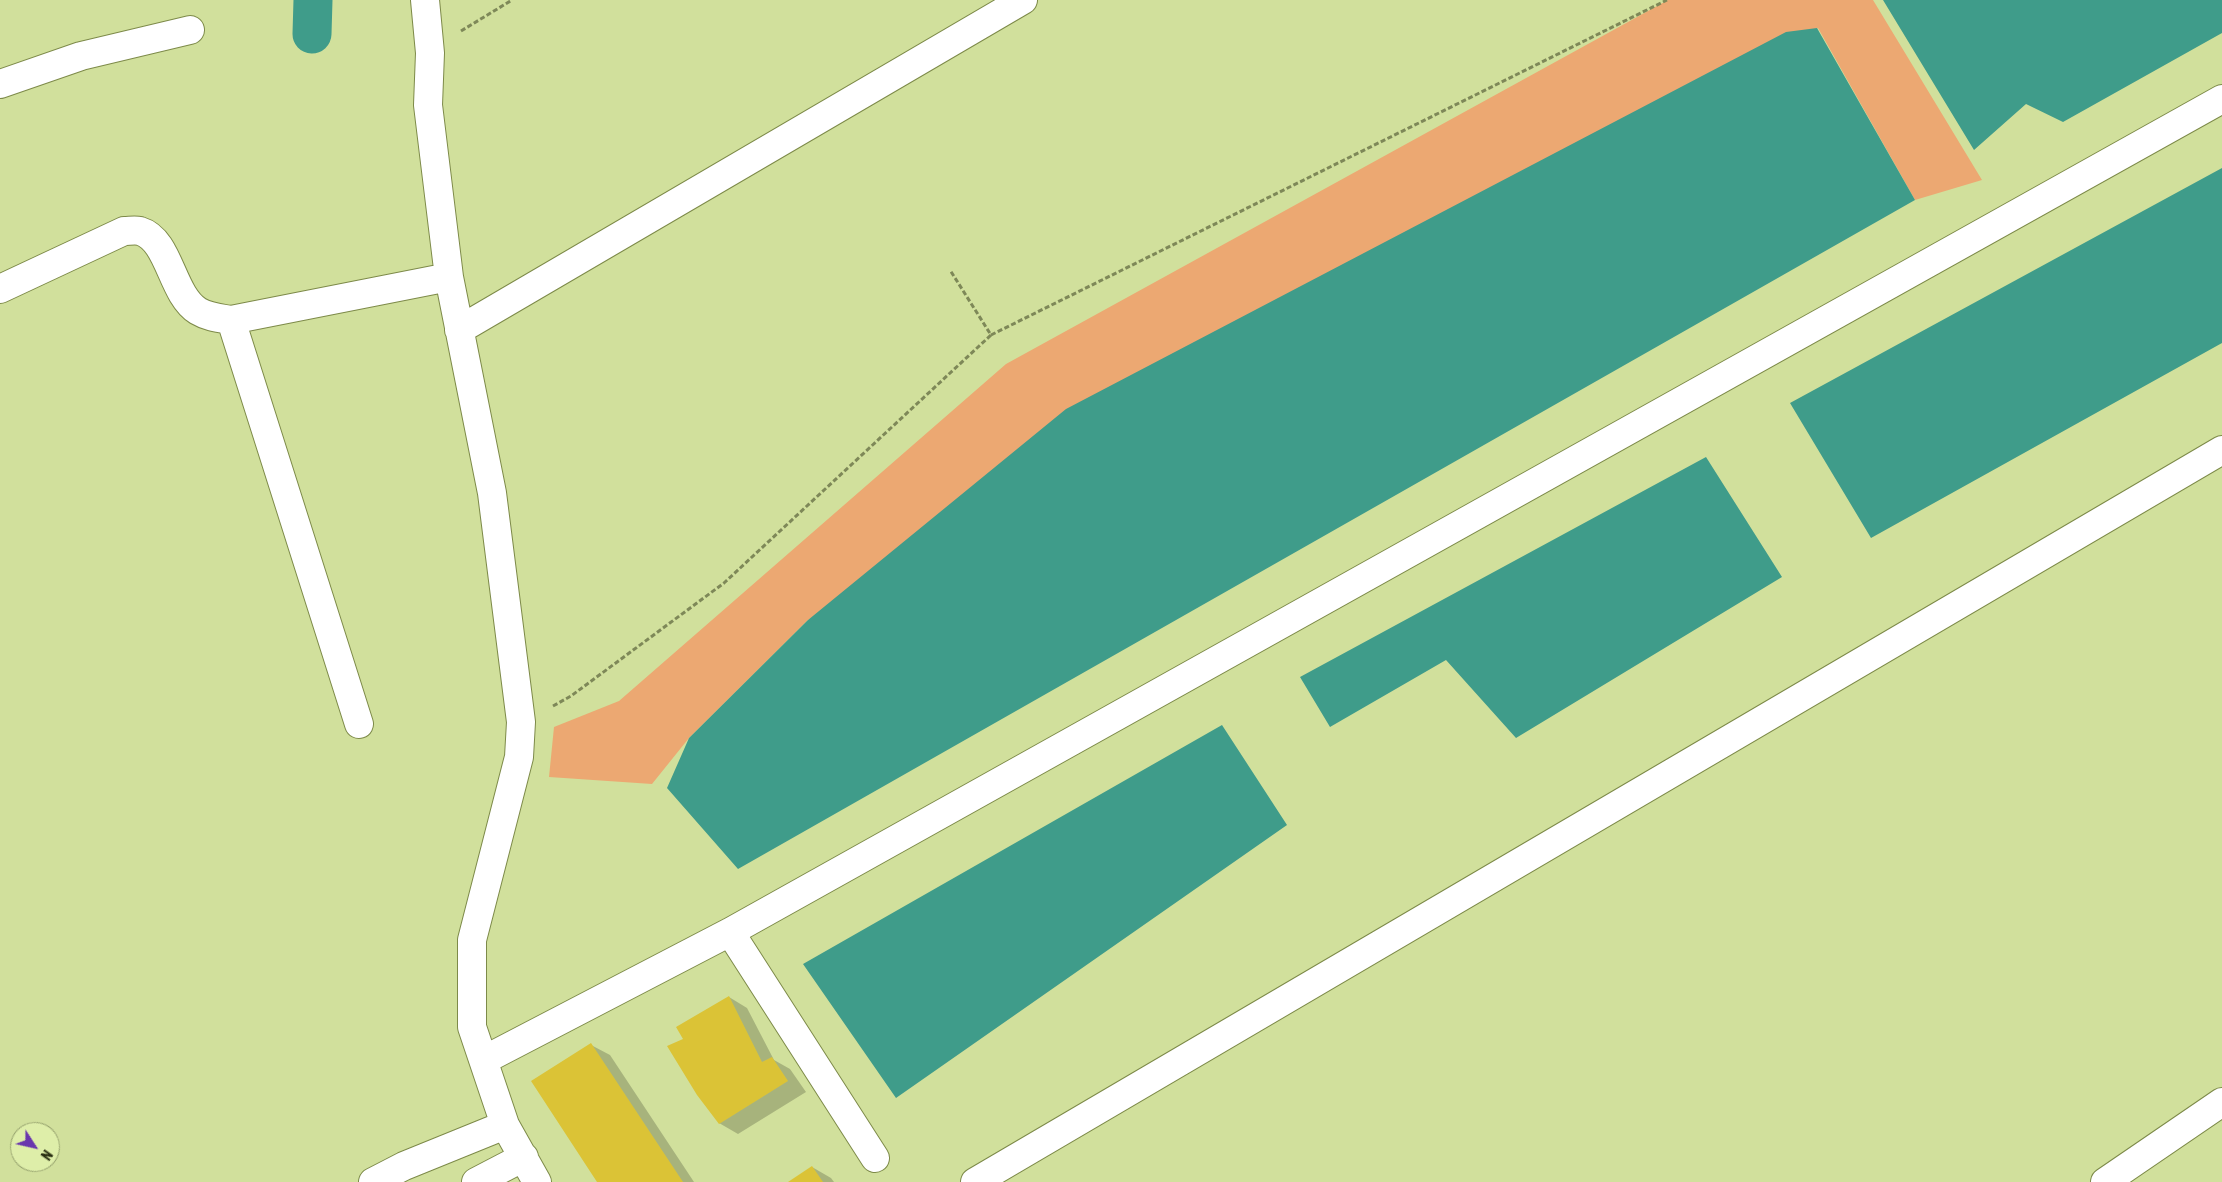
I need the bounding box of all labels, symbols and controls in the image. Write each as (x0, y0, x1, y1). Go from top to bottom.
north arrow (10, 1122, 60, 1172)
text: N (38, 1147, 55, 1163)

